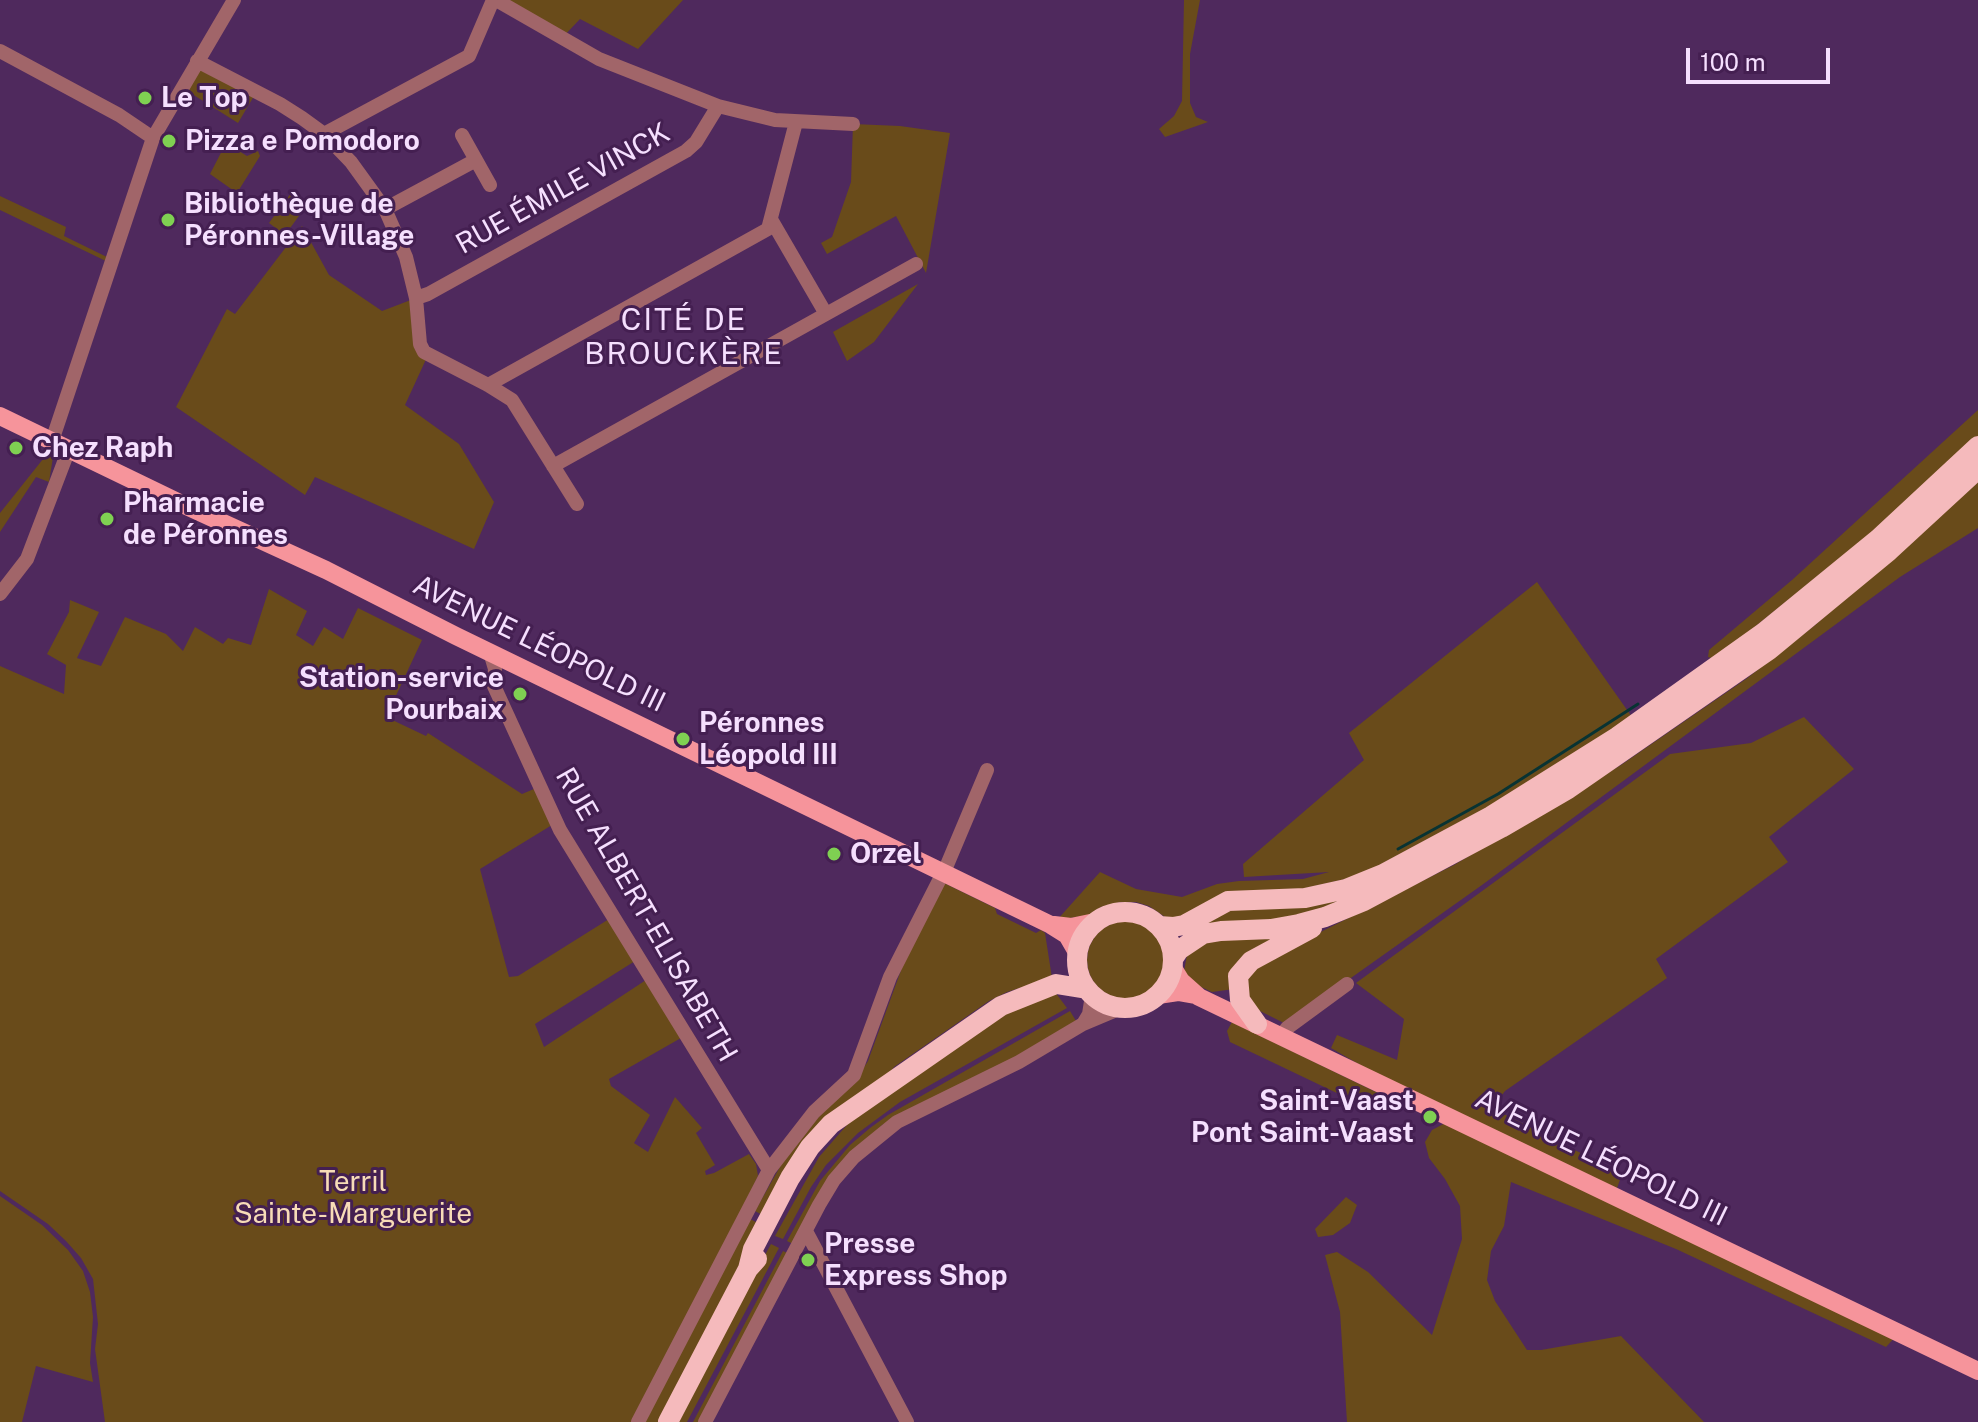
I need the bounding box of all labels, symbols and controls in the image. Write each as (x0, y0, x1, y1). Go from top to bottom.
scale bar (1690, 32, 1834, 82)
text: 100 m (1700, 48, 1766, 76)
place label: Le Top (161, 81, 248, 115)
marker: Le Top (136, 89, 154, 107)
street label: RUE ÉMILE VINCK (450, 116, 676, 262)
place label: Pizza e Pomodoro (185, 124, 420, 158)
marker: Pizza e Pomodoro (160, 132, 178, 150)
place label: Bibliothèque de Péronnes-Village (184, 187, 414, 253)
marker: Bibliothèque de Péronnes-Village (159, 211, 177, 229)
district label: CITÉ DE BROUCKÈRE (584, 303, 784, 374)
place label: Chez Raph (32, 431, 173, 465)
marker: Chez Raph (7, 439, 25, 457)
place label: Pharmacie de Péronnes (123, 486, 288, 552)
marker: Pharmacie de Péronnes (98, 510, 116, 528)
street label: AVENUE LÉOPOLD III (407, 568, 671, 720)
place label: Station-service Pourbaix (299, 661, 504, 727)
marker: Station-service Pourbaix (511, 685, 529, 703)
place label: Péronnes Léopold III (699, 706, 838, 772)
marker: Péronnes Léopold III (674, 730, 692, 748)
street label: RUE ALBERT-ELISABETH (548, 762, 744, 1068)
place label: Orzel (850, 837, 922, 871)
marker: Orzel (825, 845, 843, 863)
street label: AVENUE LÉOPOLD III (1469, 1082, 1733, 1234)
place label: Saint-Vaast Pont Saint-Vaast (1191, 1084, 1414, 1150)
marker: Saint-Vaast Pont Saint-Vaast (1421, 1108, 1439, 1126)
park label: Terril Sainte-Marguerite (234, 1165, 472, 1231)
place label: Presse Express Shop (824, 1227, 1007, 1293)
marker: Presse Express Shop (799, 1251, 817, 1269)

